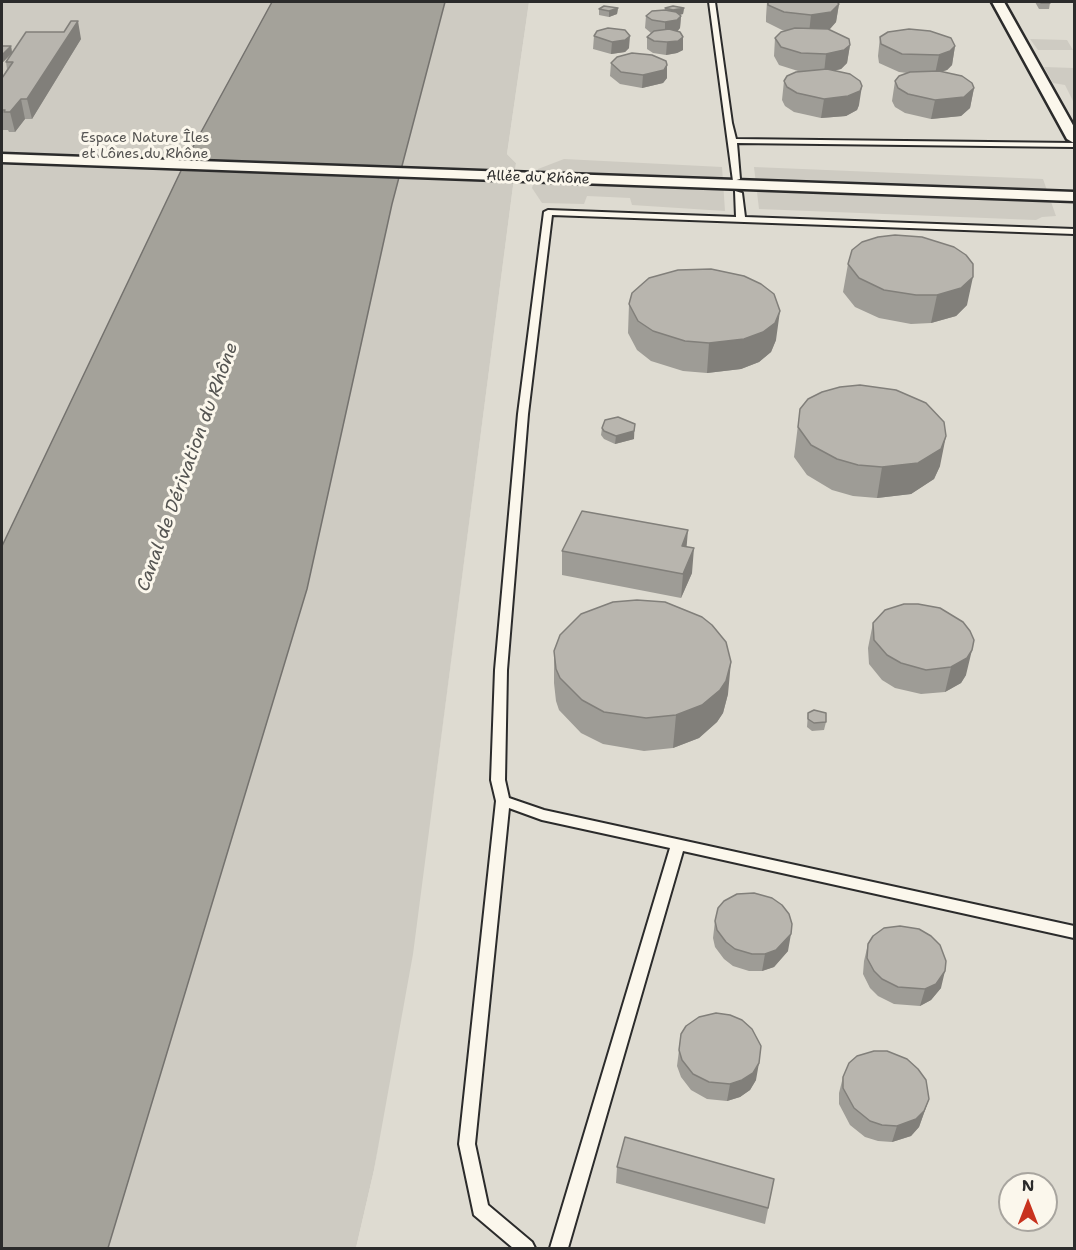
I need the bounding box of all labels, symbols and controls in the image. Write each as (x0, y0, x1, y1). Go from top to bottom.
park label: Espace Nature Îles et Lônes du Rhône (80, 130, 210, 162)
street label: Allée du Rhône (486, 168, 590, 188)
water label: Canal de Dérivation du Rhône (133, 340, 243, 594)
north arrow (998, 1172, 1058, 1232)
text: N (1022, 1175, 1034, 1196)

